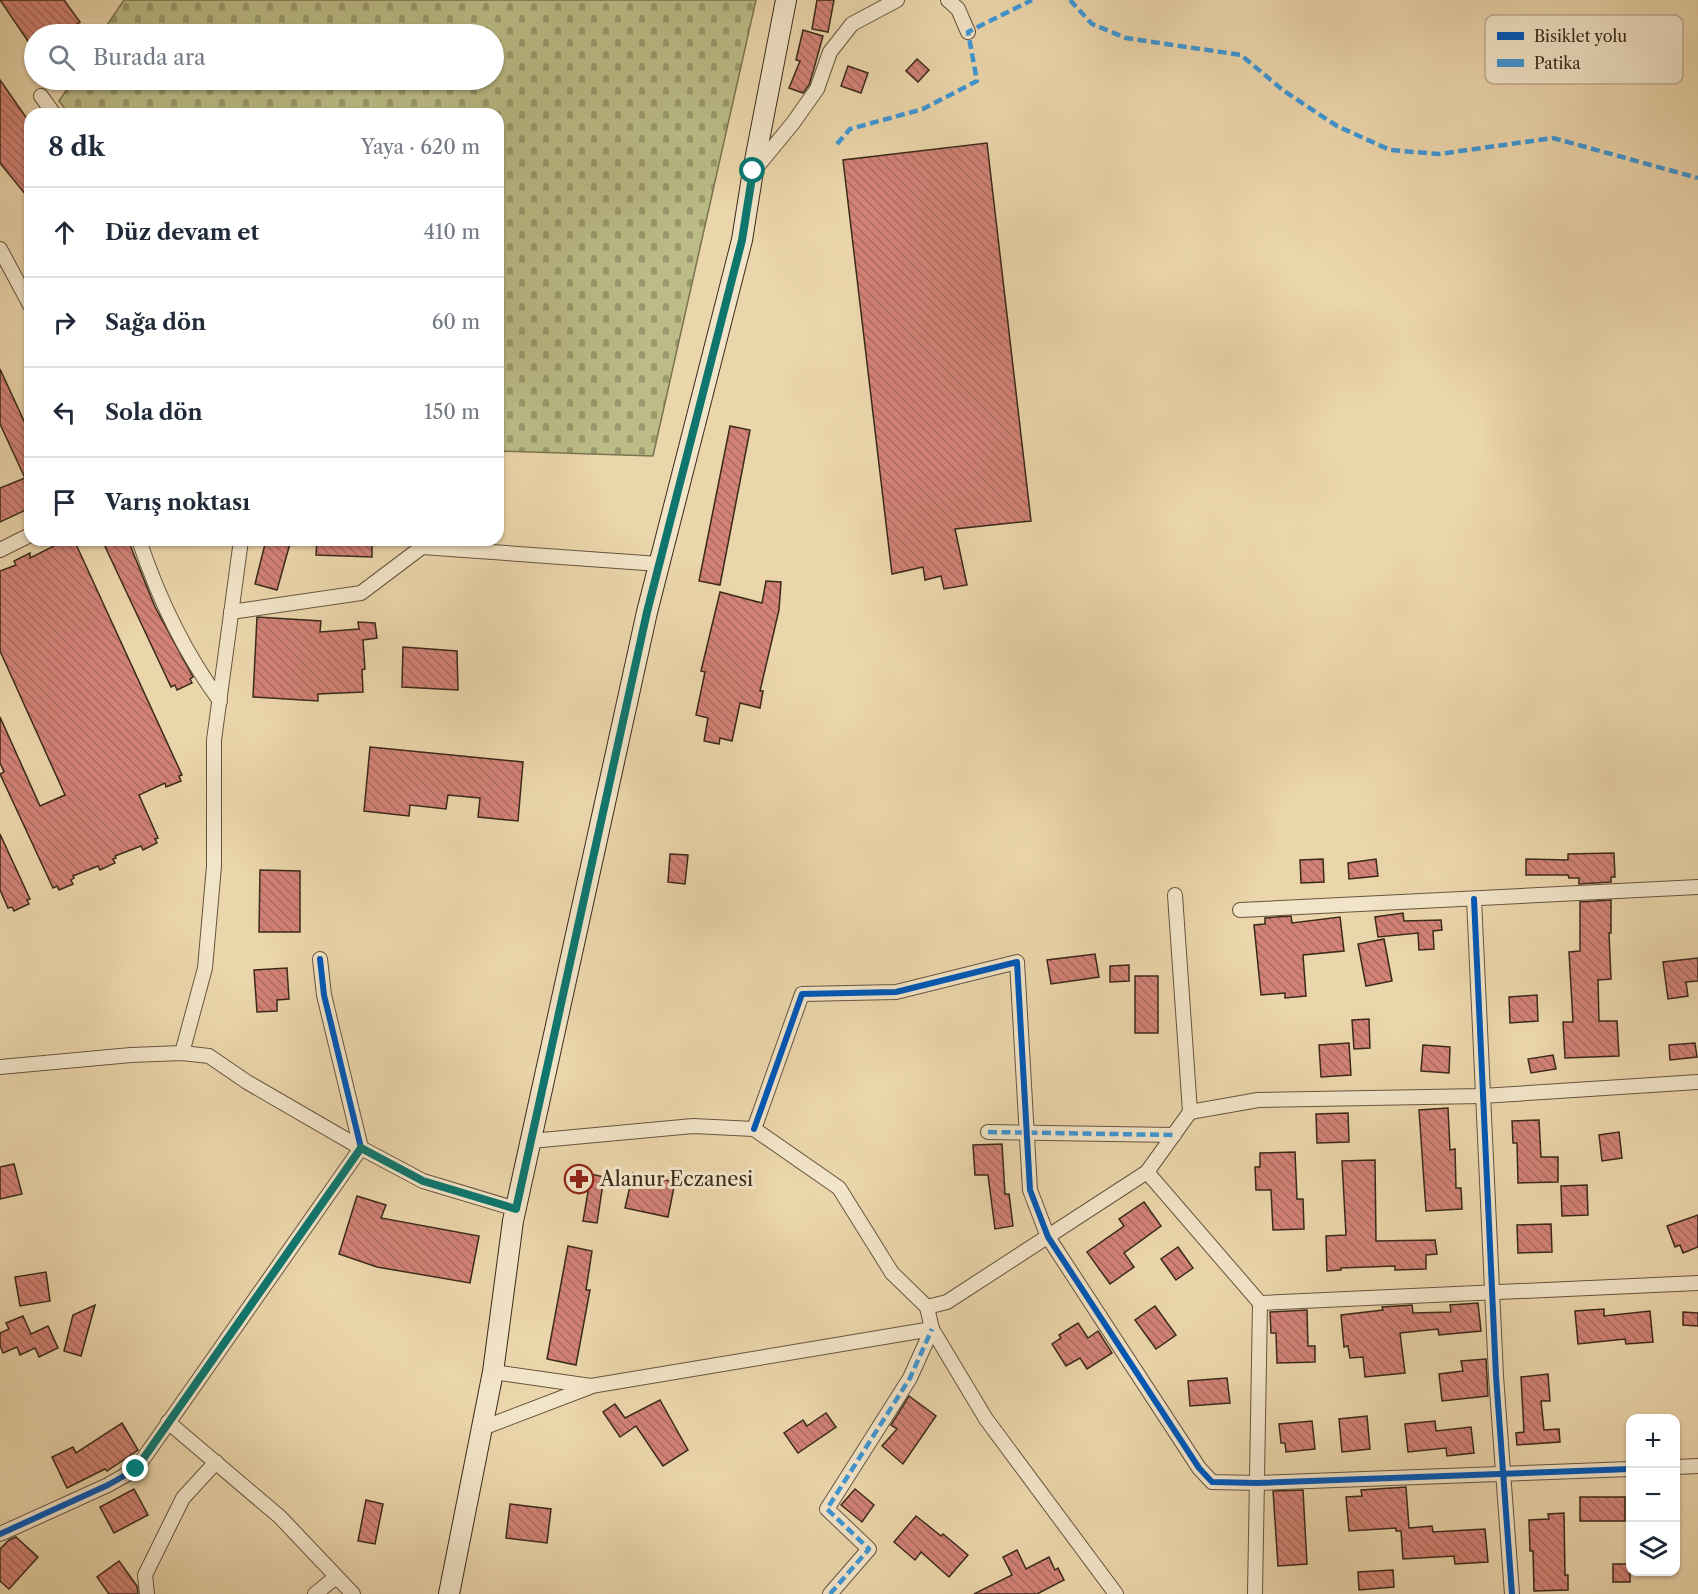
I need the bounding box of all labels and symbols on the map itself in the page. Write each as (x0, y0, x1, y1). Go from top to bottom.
legend (1485, 15, 1683, 84)
text: Bisiklet yolu (1534, 26, 1627, 46)
text: Patika (1534, 53, 1581, 73)
route start (739, 157, 765, 183)
pharmacy icon: Alanur Eczanesi (563, 1163, 595, 1195)
place label: Alanur Eczanesi (599, 1167, 753, 1191)
route end (122, 1455, 148, 1481)

